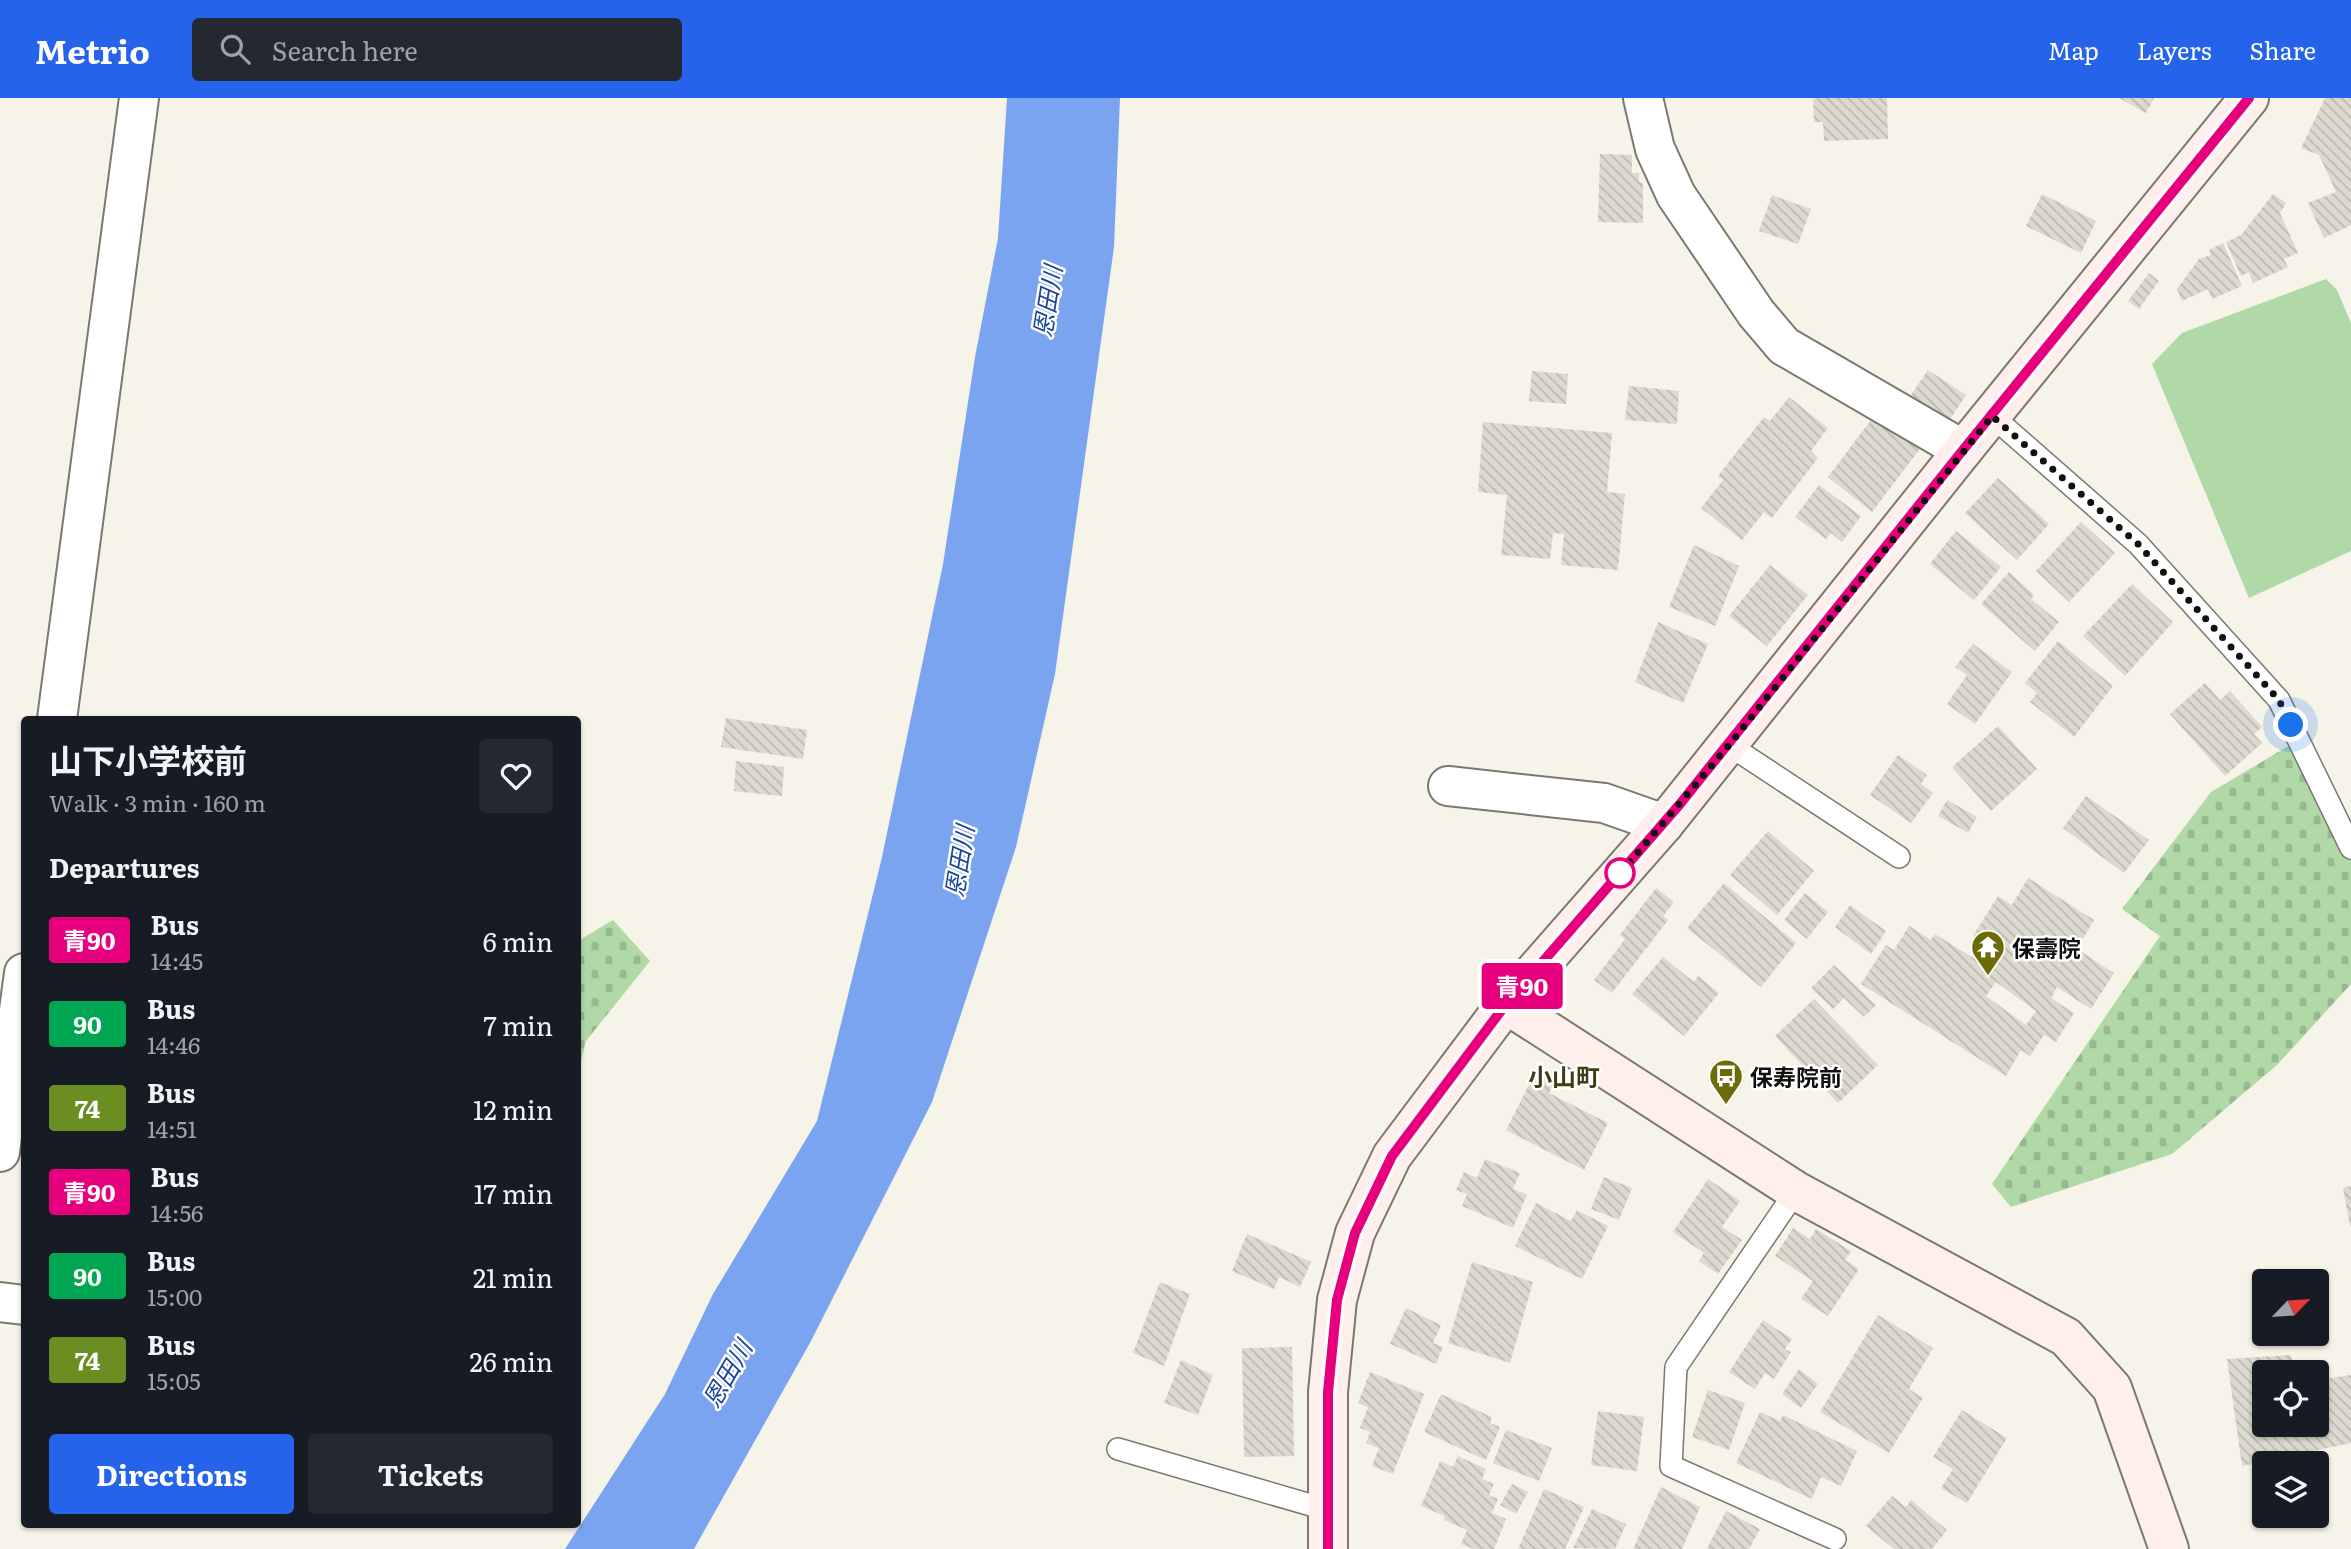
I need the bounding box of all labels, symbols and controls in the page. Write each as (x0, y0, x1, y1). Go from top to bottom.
search box (192, 18, 682, 81)
text: Metrio (35, 25, 150, 74)
icon: search (216, 30, 254, 68)
text: Search here (272, 30, 418, 69)
text: Map (2048, 32, 2099, 67)
text: Layers (2137, 32, 2211, 67)
text: Share (2249, 32, 2316, 67)
water label: 恩田川 (1023, 260, 1069, 339)
your location (2273, 707, 2308, 742)
text: 山下小学校前 (49, 734, 247, 783)
button: heart (479, 739, 553, 813)
text: Walk · 3 min · 160 m (49, 785, 266, 819)
water label: 恩田川 (935, 820, 981, 899)
text: Departures (49, 847, 200, 886)
unlabelled marker (1605, 858, 1635, 888)
text: Bus (151, 904, 199, 943)
text: 6 min (483, 921, 553, 960)
text: 青90 (63, 922, 116, 957)
temple icon: 保壽院 (1969, 928, 2007, 977)
place label: 保壽院 (2012, 930, 2081, 964)
text: 14:45 (151, 943, 203, 977)
line badge: 青90 (1482, 963, 1562, 1009)
text: 青90 (1496, 968, 1548, 1003)
text: Bus (147, 988, 195, 1027)
text: 7 min (484, 1005, 553, 1044)
text: 90 (73, 1006, 102, 1041)
text: 14:46 (147, 1027, 200, 1061)
bus stop icon: 保寿院前 (1707, 1057, 1745, 1106)
district label: 小山町 (1528, 1058, 1600, 1093)
place label: 保寿院前 (1750, 1059, 1842, 1093)
text: Bus (147, 1072, 195, 1111)
text: 12 min (473, 1089, 553, 1128)
text: 74 (75, 1090, 100, 1125)
text: 14:51 (147, 1111, 197, 1145)
text: Bus (151, 1156, 199, 1195)
text: 17 min (474, 1173, 553, 1212)
text: 青90 (63, 1174, 116, 1209)
text: 14:56 (151, 1195, 203, 1229)
text: Bus (147, 1240, 195, 1279)
text: 21 min (473, 1257, 553, 1296)
text: 90 (73, 1258, 102, 1293)
north arrow (2252, 1269, 2329, 1346)
map controls (2252, 1269, 2329, 1528)
text: 15:00 (147, 1279, 202, 1313)
text: Bus (147, 1324, 195, 1363)
water label: 恩田川 (693, 1330, 761, 1413)
text: 26 min (470, 1341, 553, 1380)
text: 74 (75, 1342, 100, 1377)
button: locate (2252, 1360, 2329, 1437)
text: 15:05 (147, 1363, 201, 1397)
button: Directions (49, 1434, 294, 1514)
button: Tickets (308, 1434, 553, 1514)
button: layers (2252, 1451, 2329, 1528)

